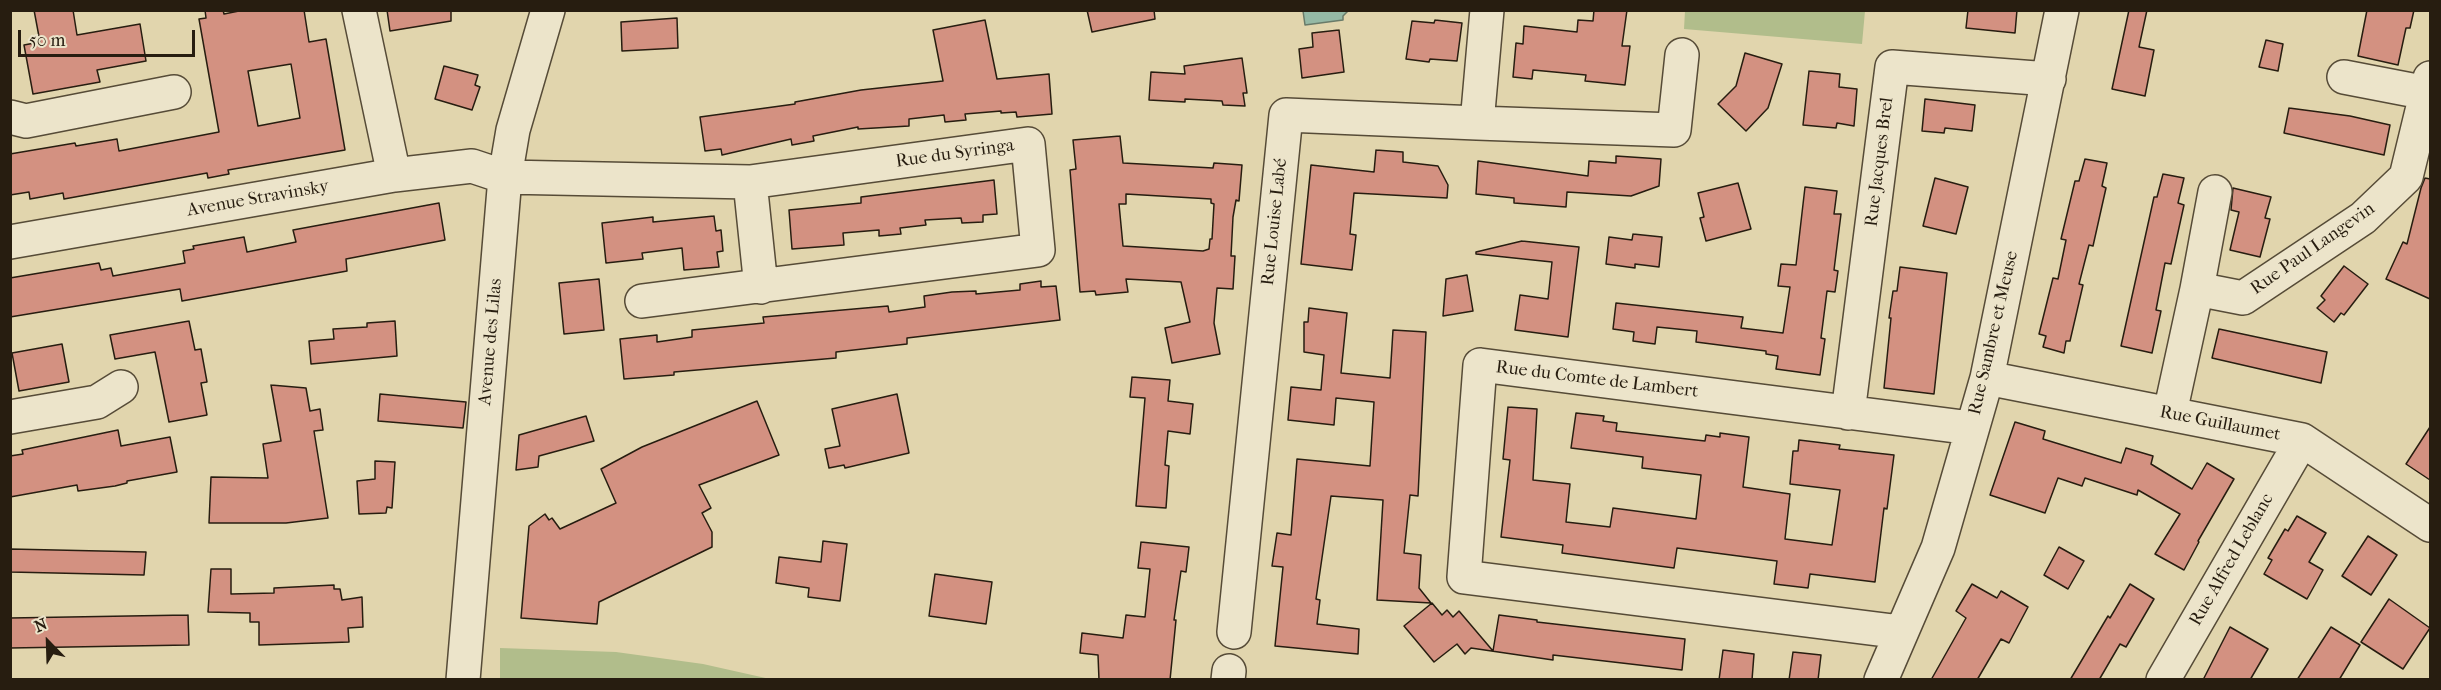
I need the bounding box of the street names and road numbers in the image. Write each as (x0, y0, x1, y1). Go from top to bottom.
street label: Rue Jacques Brel (1861, 96, 1899, 228)
street label: Rue du Syringa (894, 135, 1016, 173)
street label: Rue Louise Labé (1258, 157, 1292, 287)
street label: Avenue Stravinsky (185, 176, 331, 222)
street label: Rue Paul Langevin (2247, 198, 2379, 300)
street label: Rue Sambre et Meuse (1965, 249, 2023, 417)
street label: Avenue des Lilas (475, 278, 507, 406)
street label: Rue du Comte de Lambert (1495, 357, 1699, 403)
street label: Rue Guillaumet (2158, 402, 2282, 446)
street label: Rue Alfred Leblanc (2185, 490, 2279, 630)

